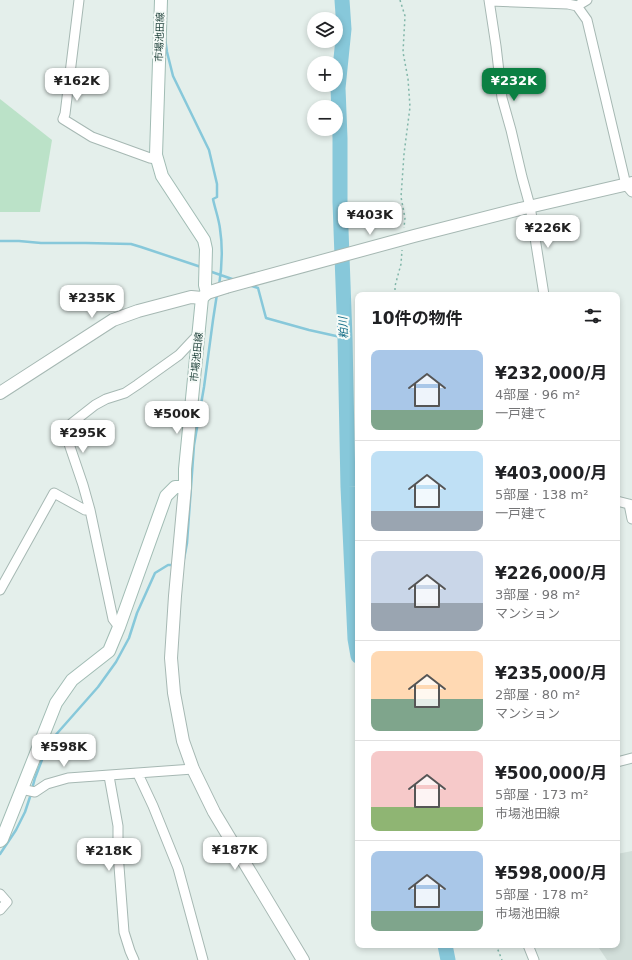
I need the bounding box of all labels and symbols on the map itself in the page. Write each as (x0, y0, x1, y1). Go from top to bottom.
street label: 市場池田線 (153, 12, 166, 62)
pin: ¥162K (49, 68, 105, 102)
pin: ¥232K (486, 68, 542, 102)
pin: ¥403K (342, 202, 398, 236)
pin: ¥226K (520, 215, 576, 249)
pin: ¥235K (64, 285, 120, 319)
water label: 粕川 (337, 316, 350, 339)
street label: 市場池田線 (188, 332, 205, 382)
pin: ¥500K (149, 401, 205, 435)
pin: ¥295K (55, 420, 111, 454)
pin: ¥598K (36, 734, 92, 768)
pin: ¥187K (207, 837, 263, 871)
pin: ¥218K (81, 838, 137, 872)

